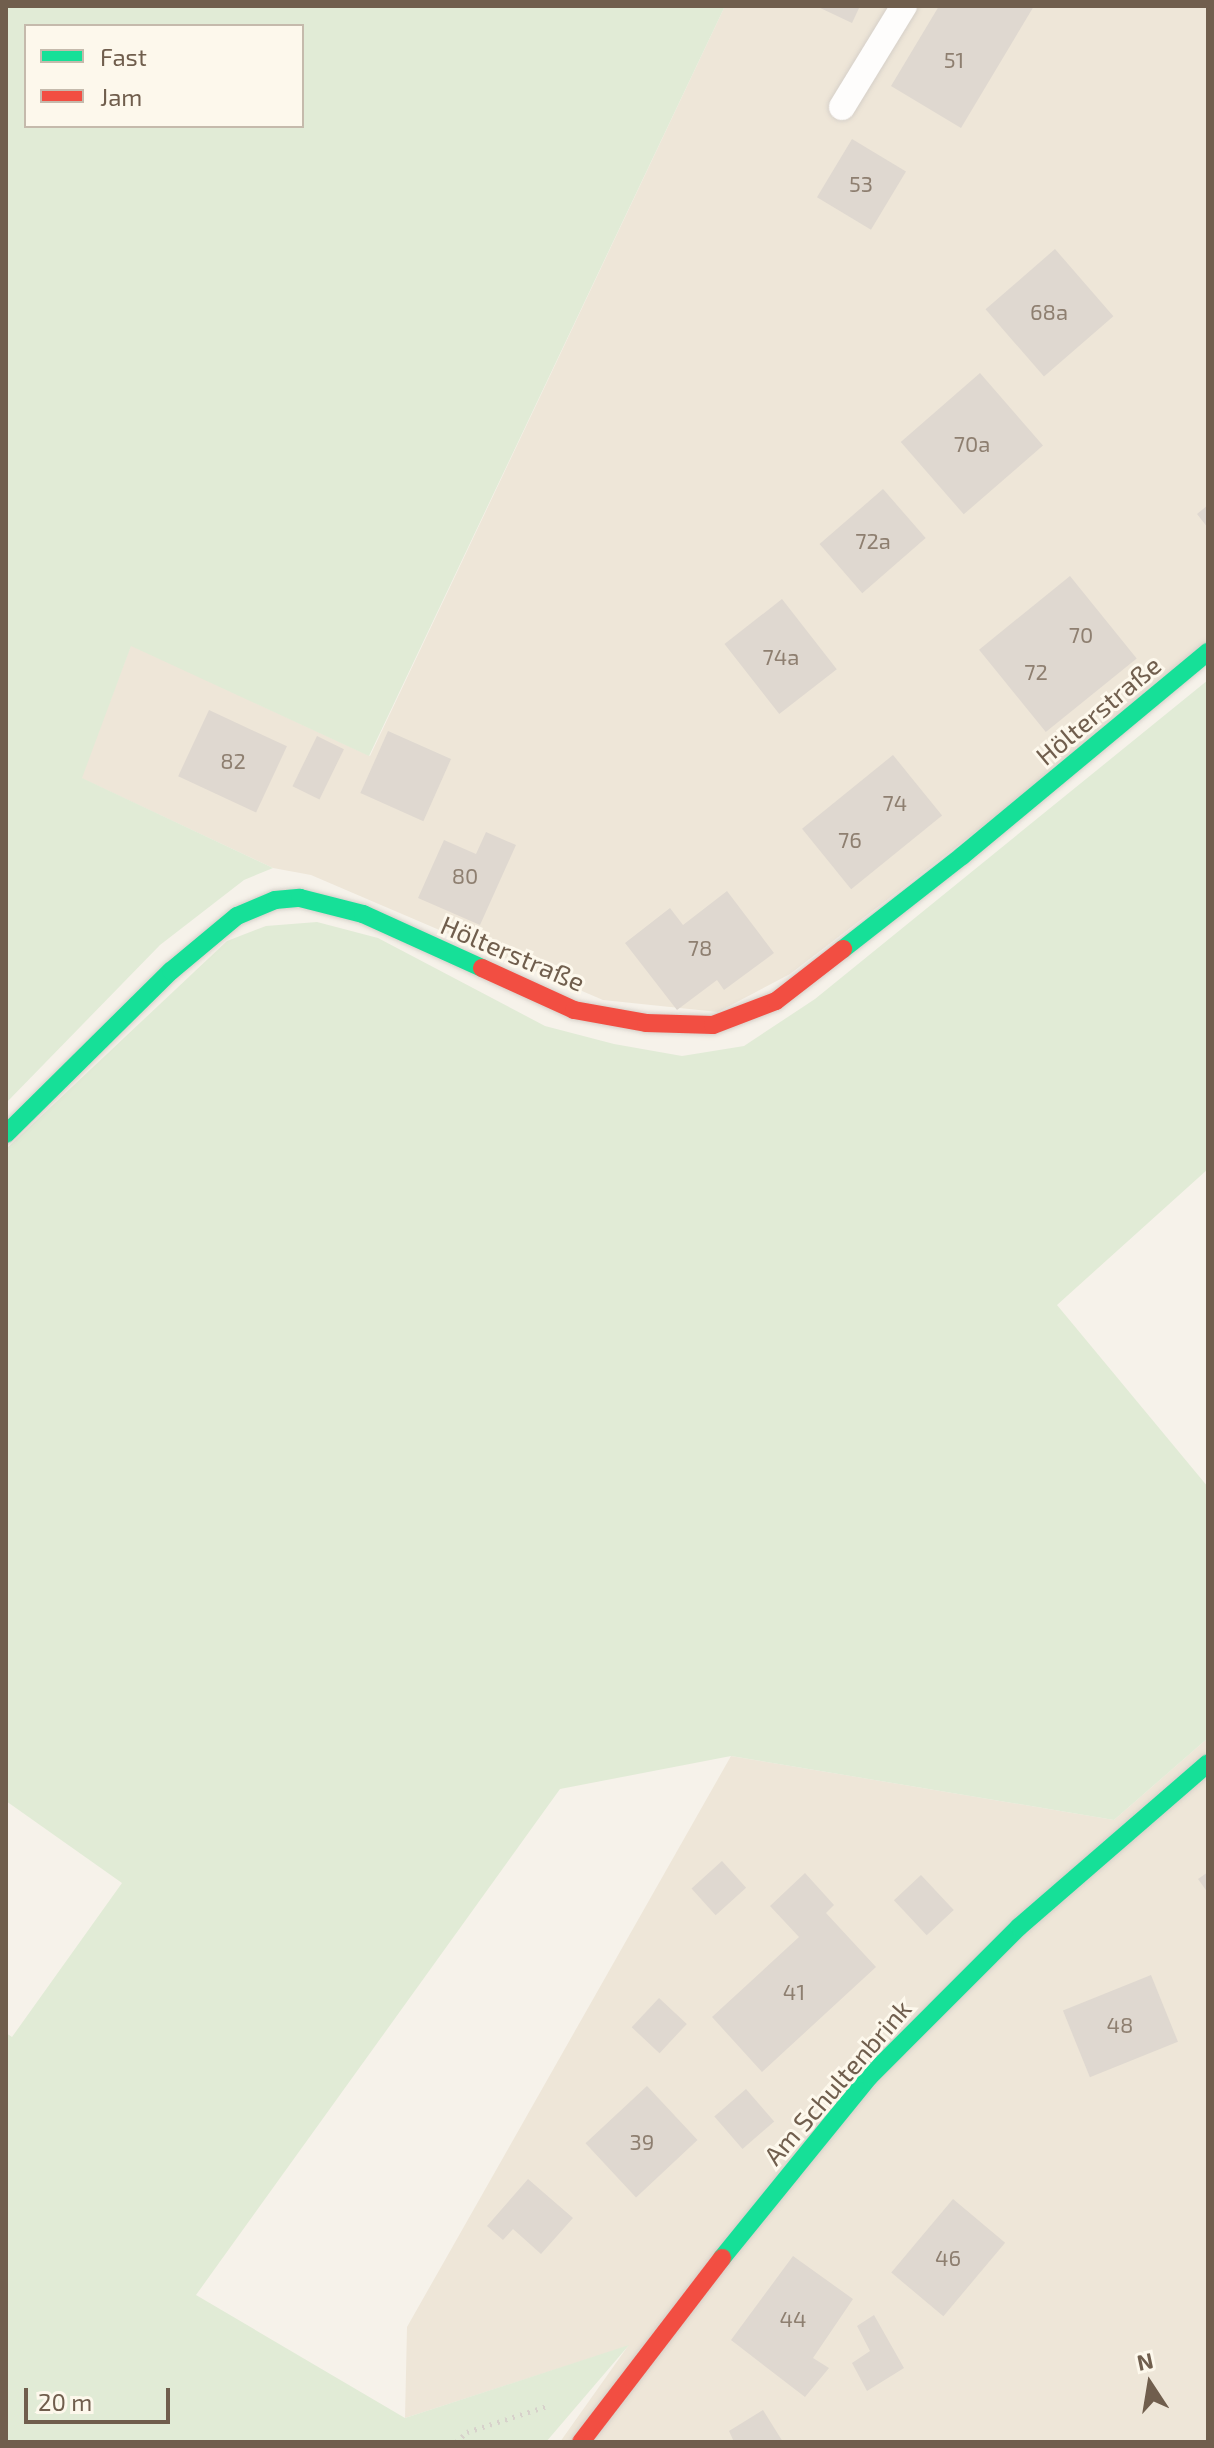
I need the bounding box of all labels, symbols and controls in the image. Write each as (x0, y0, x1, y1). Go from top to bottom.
legend (24, 24, 304, 128)
text: Fast (100, 42, 147, 71)
house number: 51 (944, 47, 964, 73)
text: Jam (100, 82, 142, 111)
house number: 53 (849, 171, 873, 197)
house number: 68a (1030, 299, 1068, 325)
house number: 70a (954, 431, 990, 457)
house number: 72a (855, 528, 891, 554)
house number: 70 (1069, 622, 1093, 648)
house number: 74a (763, 644, 799, 670)
street label: Hölterstraße (1029, 649, 1167, 771)
house number: 72 (1024, 659, 1048, 685)
house number: 82 (220, 748, 246, 774)
house number: 74 (883, 790, 907, 816)
house number: 76 (838, 827, 862, 853)
house number: 80 (452, 863, 478, 889)
street label: Hölterstraße (436, 909, 590, 997)
house number: 78 (688, 935, 712, 961)
house number: 41 (783, 1979, 805, 2005)
street label: Am Schultenbrink (757, 1993, 917, 2171)
house number: 48 (1107, 2012, 1133, 2038)
house number: 39 (630, 2129, 654, 2155)
house number: 46 (935, 2245, 961, 2271)
house number: 44 (779, 2306, 807, 2332)
north arrow (1110, 2344, 1190, 2424)
text: N (1135, 2346, 1155, 2375)
scale bar (28, 2372, 174, 2422)
text: 20 m (38, 2387, 92, 2416)

